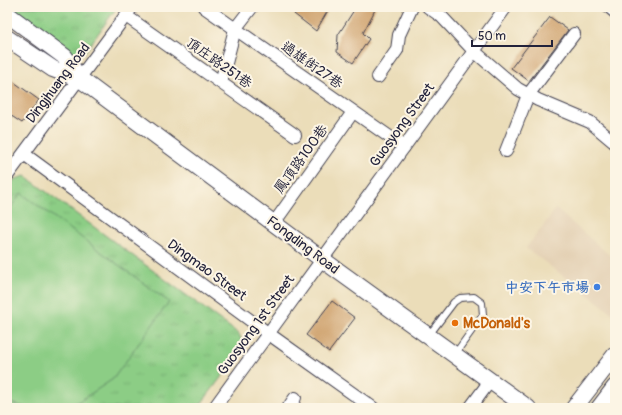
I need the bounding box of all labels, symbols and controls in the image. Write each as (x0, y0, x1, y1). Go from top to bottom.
scale bar (472, 22, 552, 48)
text: 50 m (478, 29, 506, 44)
street label: 頂庄路251巷 (183, 34, 256, 93)
street label: 過雄街27巷 (278, 38, 347, 93)
street label: Dingjhuang Road (22, 39, 94, 126)
street label: Guosyong Street (366, 79, 438, 170)
street label: 鳳頂路100巷 (270, 121, 332, 197)
street label: Fongding Road (263, 212, 343, 278)
street label: Dingmao Street (164, 236, 250, 305)
street label: Guosyong 1st Street (214, 271, 298, 378)
place label: 中安下午市場 (505, 279, 589, 296)
marker: 中安下午市場 (592, 282, 602, 292)
place label: McDonald's (463, 315, 531, 332)
marker: McDonald's (450, 318, 460, 328)

